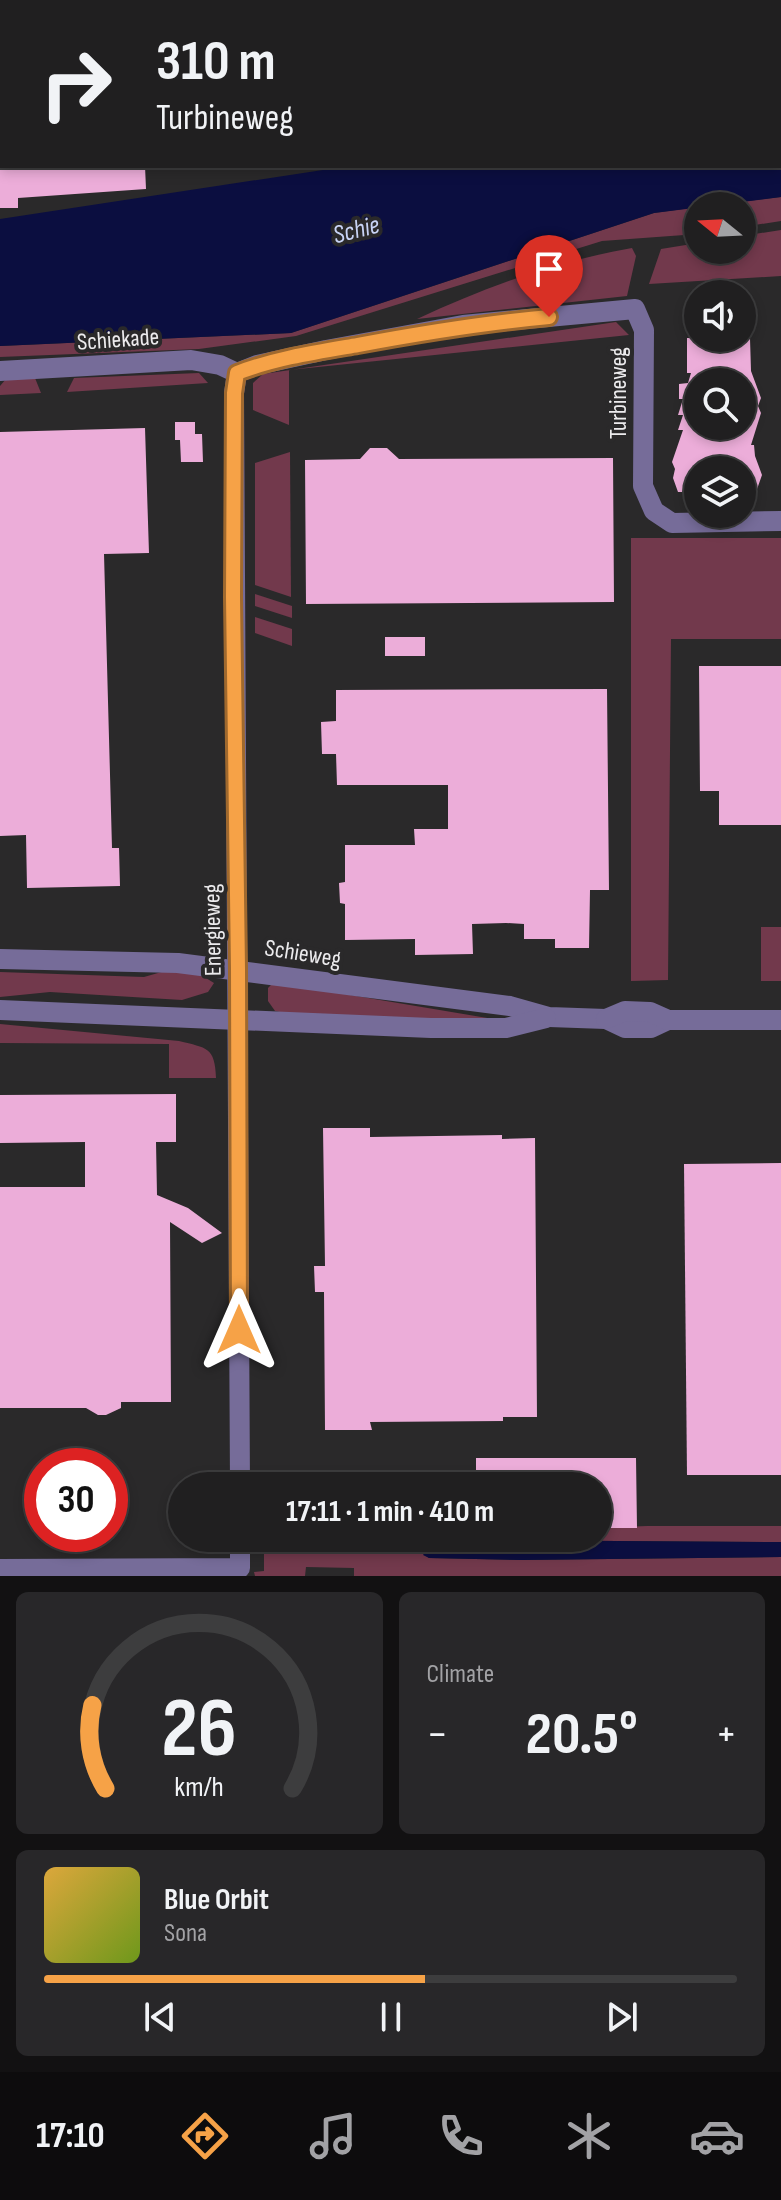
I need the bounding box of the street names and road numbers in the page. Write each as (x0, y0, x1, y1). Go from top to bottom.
street label: Schiekade (76, 322, 160, 357)
street label: Turbineweg (604, 347, 633, 439)
street label: Energieweg (197, 884, 228, 976)
street label: Schieweg (263, 933, 343, 974)

